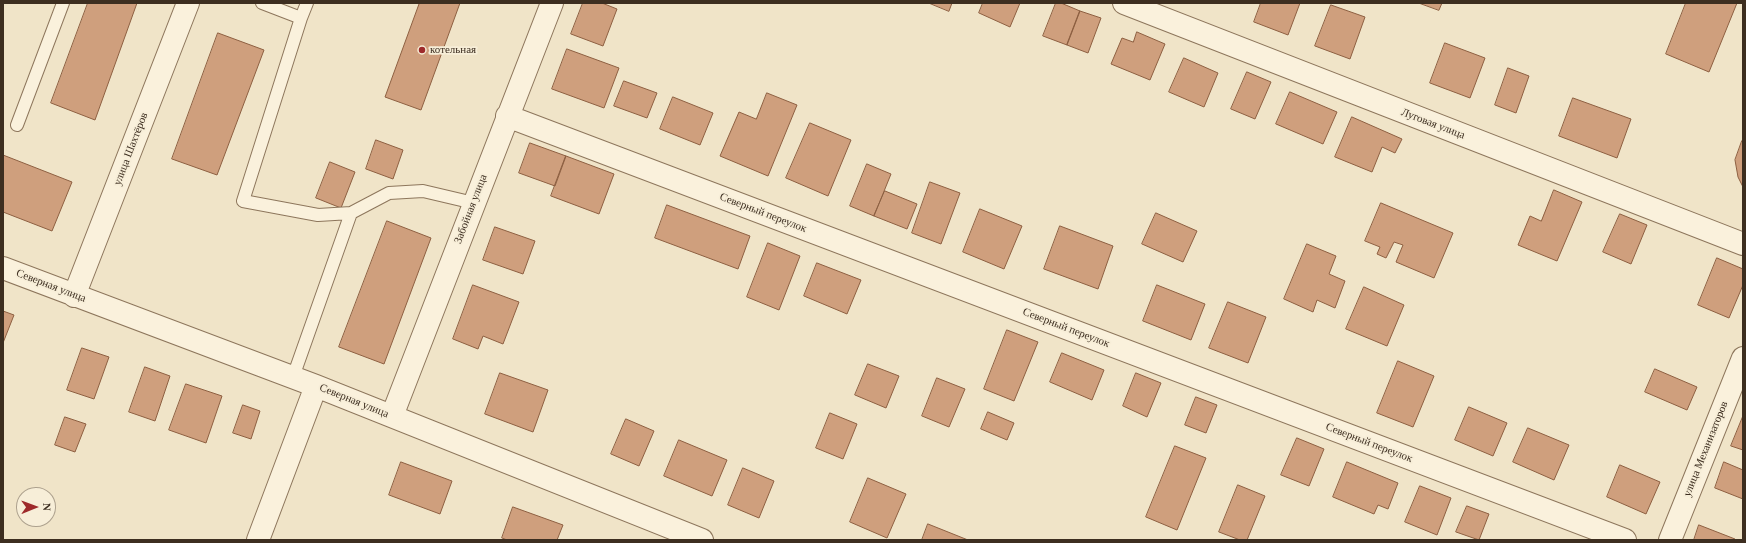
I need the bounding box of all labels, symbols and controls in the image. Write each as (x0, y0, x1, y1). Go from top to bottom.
place label: котельная (430, 43, 476, 57)
marker: котельная (417, 45, 427, 55)
street label: Луговая улица (1399, 106, 1467, 142)
street label: улица Шахтёров (111, 111, 151, 187)
street label: Забойная улица (452, 173, 490, 245)
street label: Северный переулок (718, 190, 808, 236)
street label: Северная улица (14, 267, 88, 305)
street label: Северный переулок (1021, 305, 1111, 351)
street label: Северная улица (317, 381, 391, 421)
street label: улица Механизаторов (1681, 399, 1731, 499)
street label: Северный переулок (1324, 420, 1414, 466)
north arrow (16, 487, 56, 527)
text: N (41, 503, 53, 511)

